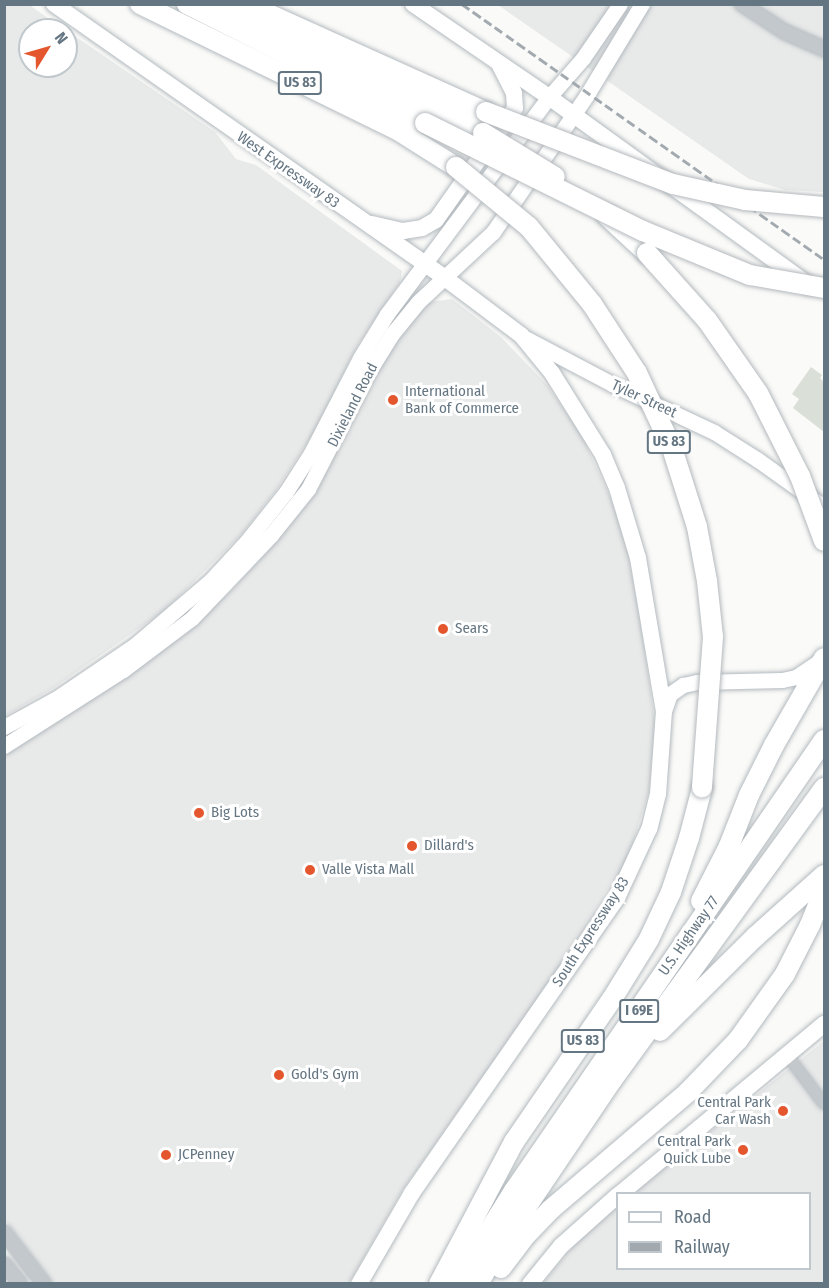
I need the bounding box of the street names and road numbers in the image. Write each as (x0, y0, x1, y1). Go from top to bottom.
road number: US 83 (278, 72, 322, 94)
street label: West Expressway 83 (233, 128, 343, 212)
street label: Dixieland Road (324, 360, 382, 450)
street label: Tyler Street (608, 376, 680, 422)
road number: US 83 (646, 431, 692, 453)
street label: South Expressway 83 (549, 874, 633, 990)
street label: U.S. Highway 77 (655, 893, 723, 979)
road number: I 69E (618, 1000, 660, 1022)
road number: US 83 (560, 1030, 606, 1052)

